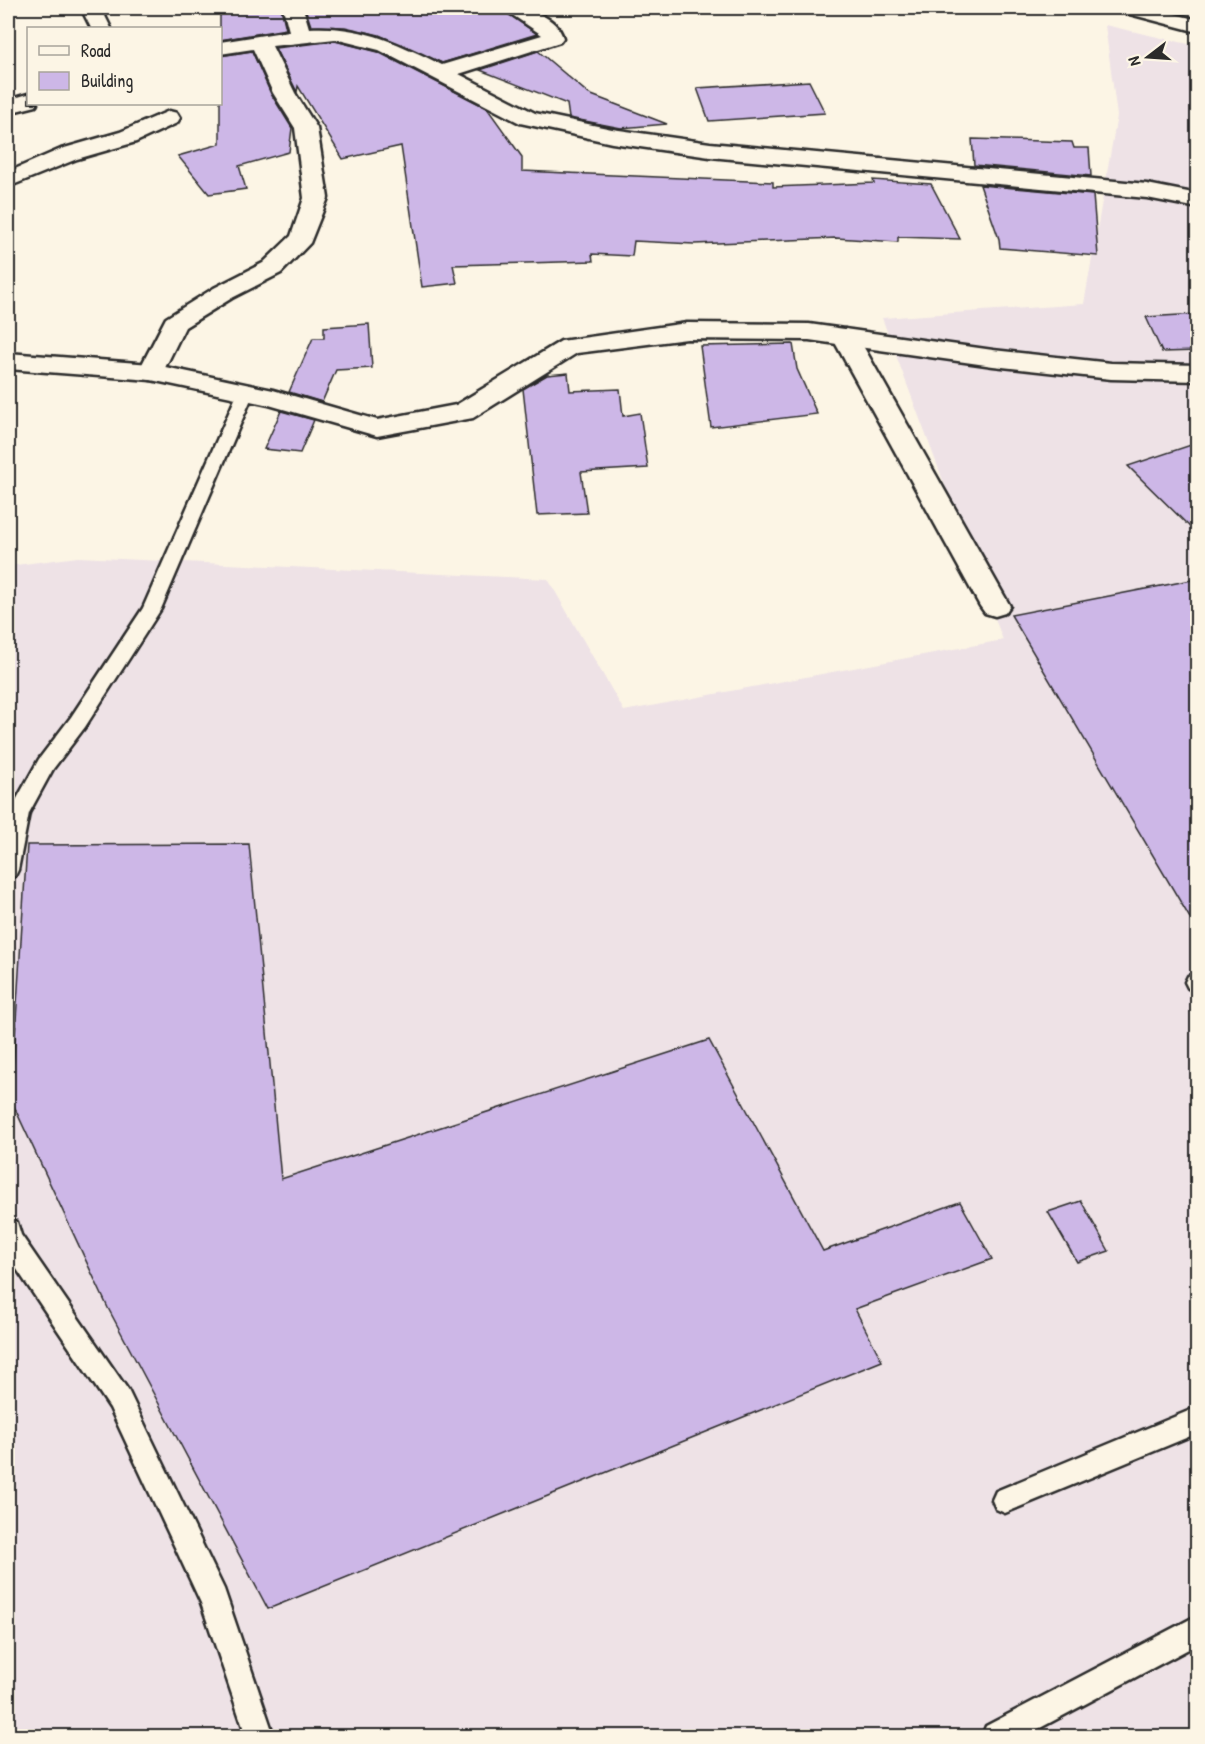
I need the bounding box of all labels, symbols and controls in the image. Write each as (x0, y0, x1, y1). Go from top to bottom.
legend (27, 27, 222, 105)
north arrow (1118, 27, 1178, 87)
text: Road (81, 38, 111, 63)
text: N (1122, 54, 1145, 69)
text: Building (81, 68, 133, 93)

